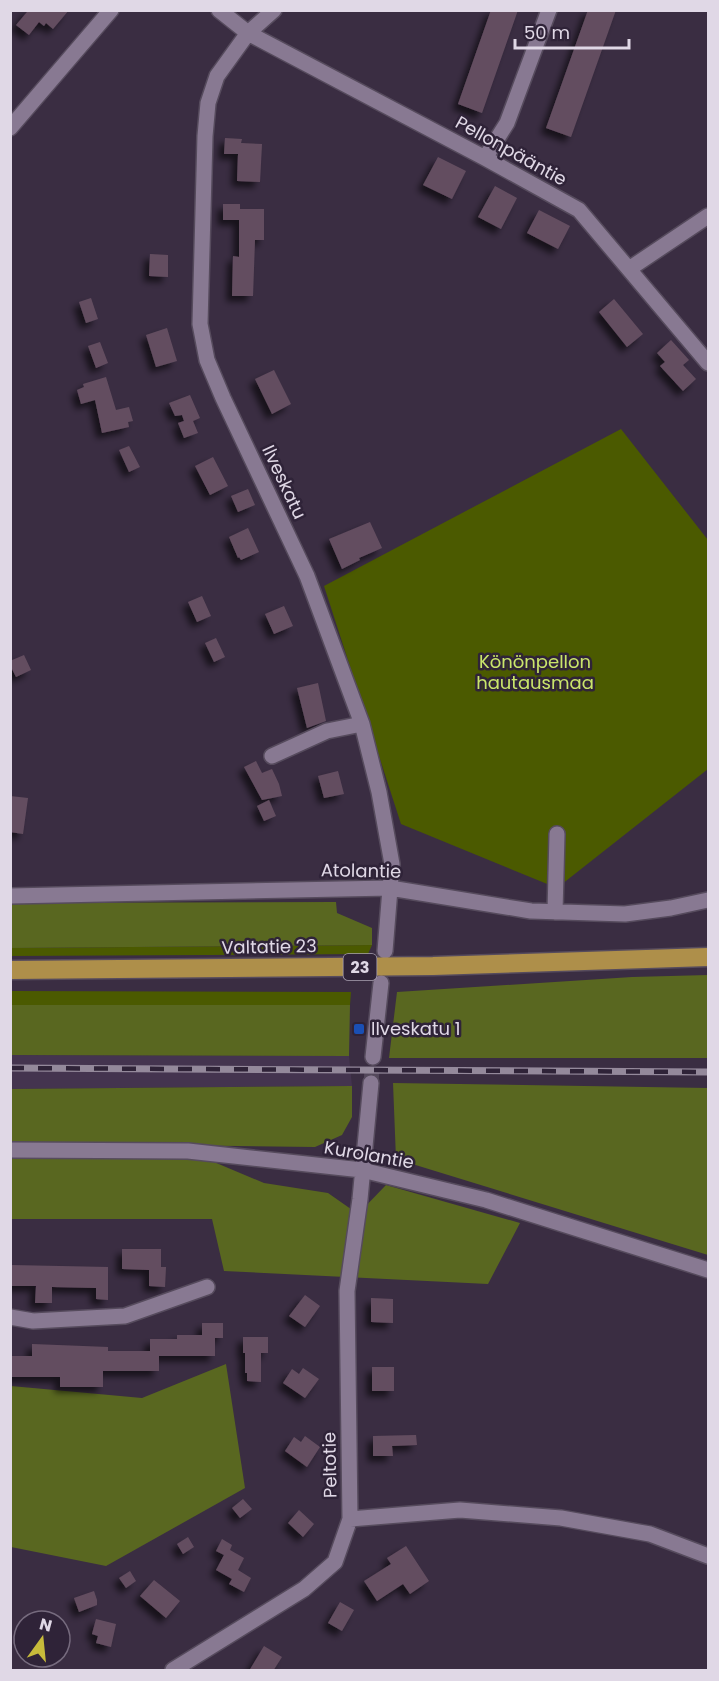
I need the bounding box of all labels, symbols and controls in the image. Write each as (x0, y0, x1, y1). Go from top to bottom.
scale bar (515, 12, 629, 50)
text: 50 m (524, 20, 570, 45)
street label: Pellonpääntie (451, 110, 571, 191)
street label: Ilveskatu (256, 441, 312, 523)
park label: Könönpellon hautausmaa (476, 649, 594, 695)
street label: Atolantie (321, 857, 401, 884)
street label: Valtatie 23 (221, 933, 317, 960)
road number: 23 (344, 954, 376, 980)
place label: Ilveskatu 1 (371, 1016, 461, 1041)
marker: Ilveskatu 1 (352, 1022, 366, 1036)
street label: Kurolantie (322, 1134, 416, 1175)
street label: Peltotie (316, 1432, 343, 1498)
north arrow (12, 1609, 72, 1669)
text: N (37, 1612, 55, 1638)

